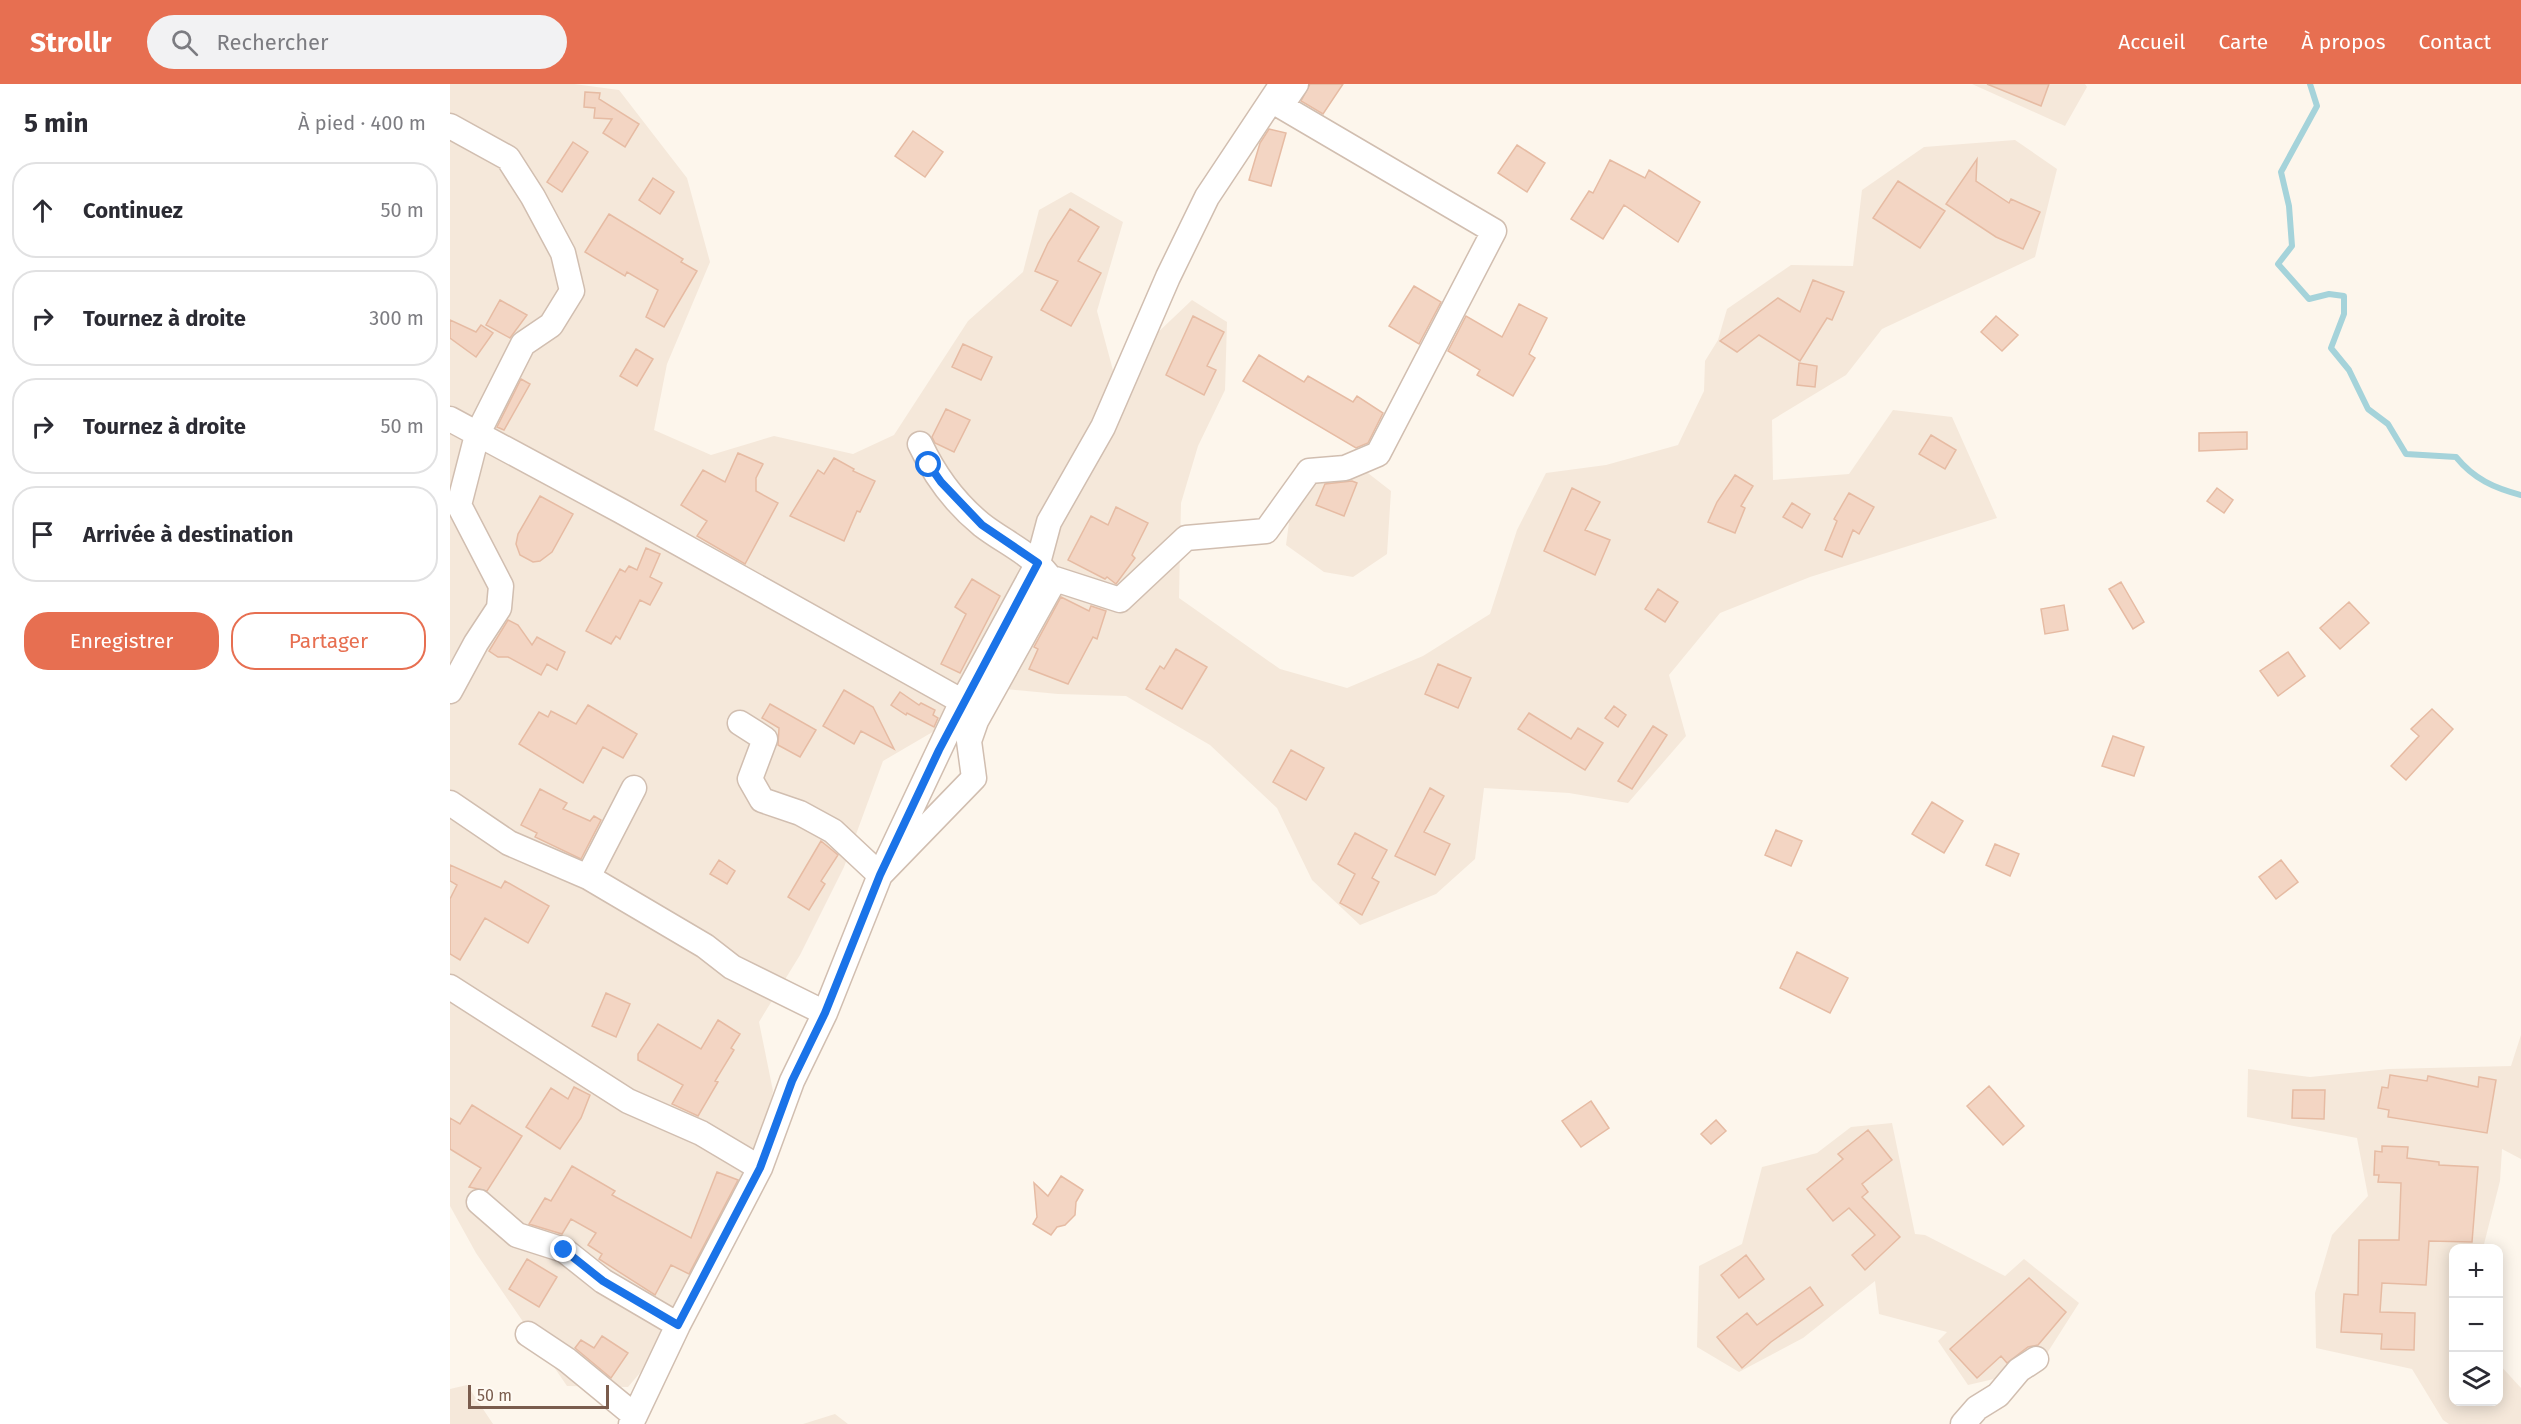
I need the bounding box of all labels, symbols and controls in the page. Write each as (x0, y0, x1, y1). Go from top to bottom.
search box (147, 15, 567, 69)
text: Strollr (30, 26, 111, 59)
icon: search (168, 26, 201, 59)
text: Rechercher (216, 29, 329, 56)
text: Accueil (2118, 29, 2185, 55)
text: Carte (2218, 29, 2268, 55)
text: À propos (2301, 29, 2386, 55)
text: Contact (2419, 29, 2491, 55)
text: 5 min (24, 108, 88, 139)
text: À pied · 400 m (298, 111, 426, 135)
icon: ahead (26, 194, 59, 227)
text: Continuez (83, 197, 183, 224)
text: 50 m (380, 198, 424, 222)
icon: right (26, 302, 59, 335)
text: Tournez à droite (83, 305, 246, 332)
text: 300 m (369, 306, 424, 330)
icon: right (26, 410, 59, 443)
text: Tournez à droite (83, 413, 246, 440)
text: 50 m (380, 414, 424, 438)
route start (915, 451, 941, 477)
icon: arrive (26, 518, 59, 551)
text: Arrivée à destination (83, 521, 293, 548)
button: Enregistrer (24, 612, 219, 670)
button: Partager (231, 612, 426, 670)
route end (550, 1236, 576, 1262)
map controls (2449, 1244, 2503, 1406)
button: + (2449, 1244, 2503, 1298)
button: − (2449, 1298, 2503, 1352)
button: layers (2449, 1352, 2503, 1406)
scale bar (468, 1382, 609, 1410)
text: 50 m (477, 1386, 512, 1405)

